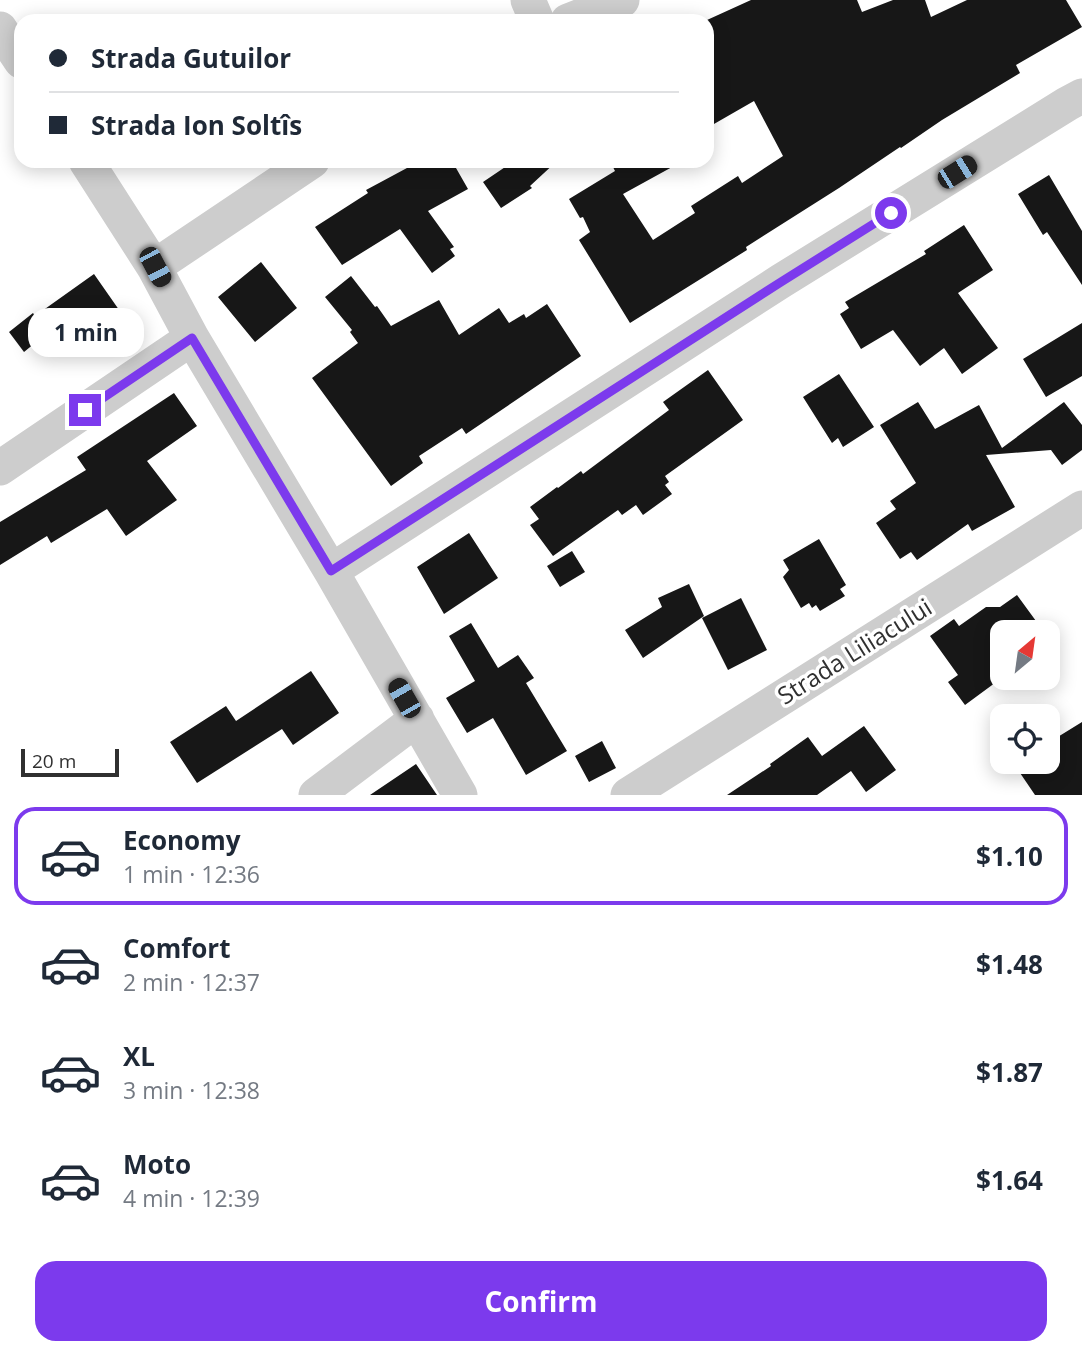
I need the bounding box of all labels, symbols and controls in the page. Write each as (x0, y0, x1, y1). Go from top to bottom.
text: Strada Gutuilor (91, 40, 291, 76)
text: Strada Ion Soltîs (91, 107, 302, 143)
car (934, 152, 981, 192)
route start (875, 197, 907, 229)
car (136, 244, 175, 290)
callout: 1 min (27, 308, 143, 358)
text: 1 min (54, 316, 118, 348)
route end (69, 394, 101, 426)
street label: Strada Liliacului (771, 590, 938, 711)
north arrow (990, 620, 1060, 690)
map controls (990, 620, 1060, 774)
car (385, 675, 424, 721)
button: locate (990, 704, 1060, 774)
scale bar (21, 746, 119, 778)
text: 20 m (32, 748, 76, 774)
text: Economy (123, 822, 241, 858)
icon: car (39, 825, 102, 888)
text: $1.10 (976, 838, 1043, 874)
text: 1 min · 12:36 (123, 858, 260, 890)
text: Comfort (123, 930, 230, 966)
icon: car (39, 933, 102, 996)
text: $1.48 (976, 946, 1043, 982)
text: 2 min · 12:37 (123, 966, 260, 998)
text: XL (123, 1038, 155, 1074)
icon: car (39, 1041, 102, 1104)
text: $1.87 (976, 1054, 1043, 1090)
text: 3 min · 12:38 (123, 1074, 260, 1106)
text: Moto (123, 1146, 191, 1182)
icon: car (39, 1149, 102, 1212)
text: $1.64 (976, 1162, 1043, 1198)
text: 4 min · 12:39 (123, 1182, 260, 1214)
button: Confirm (35, 1261, 1047, 1341)

